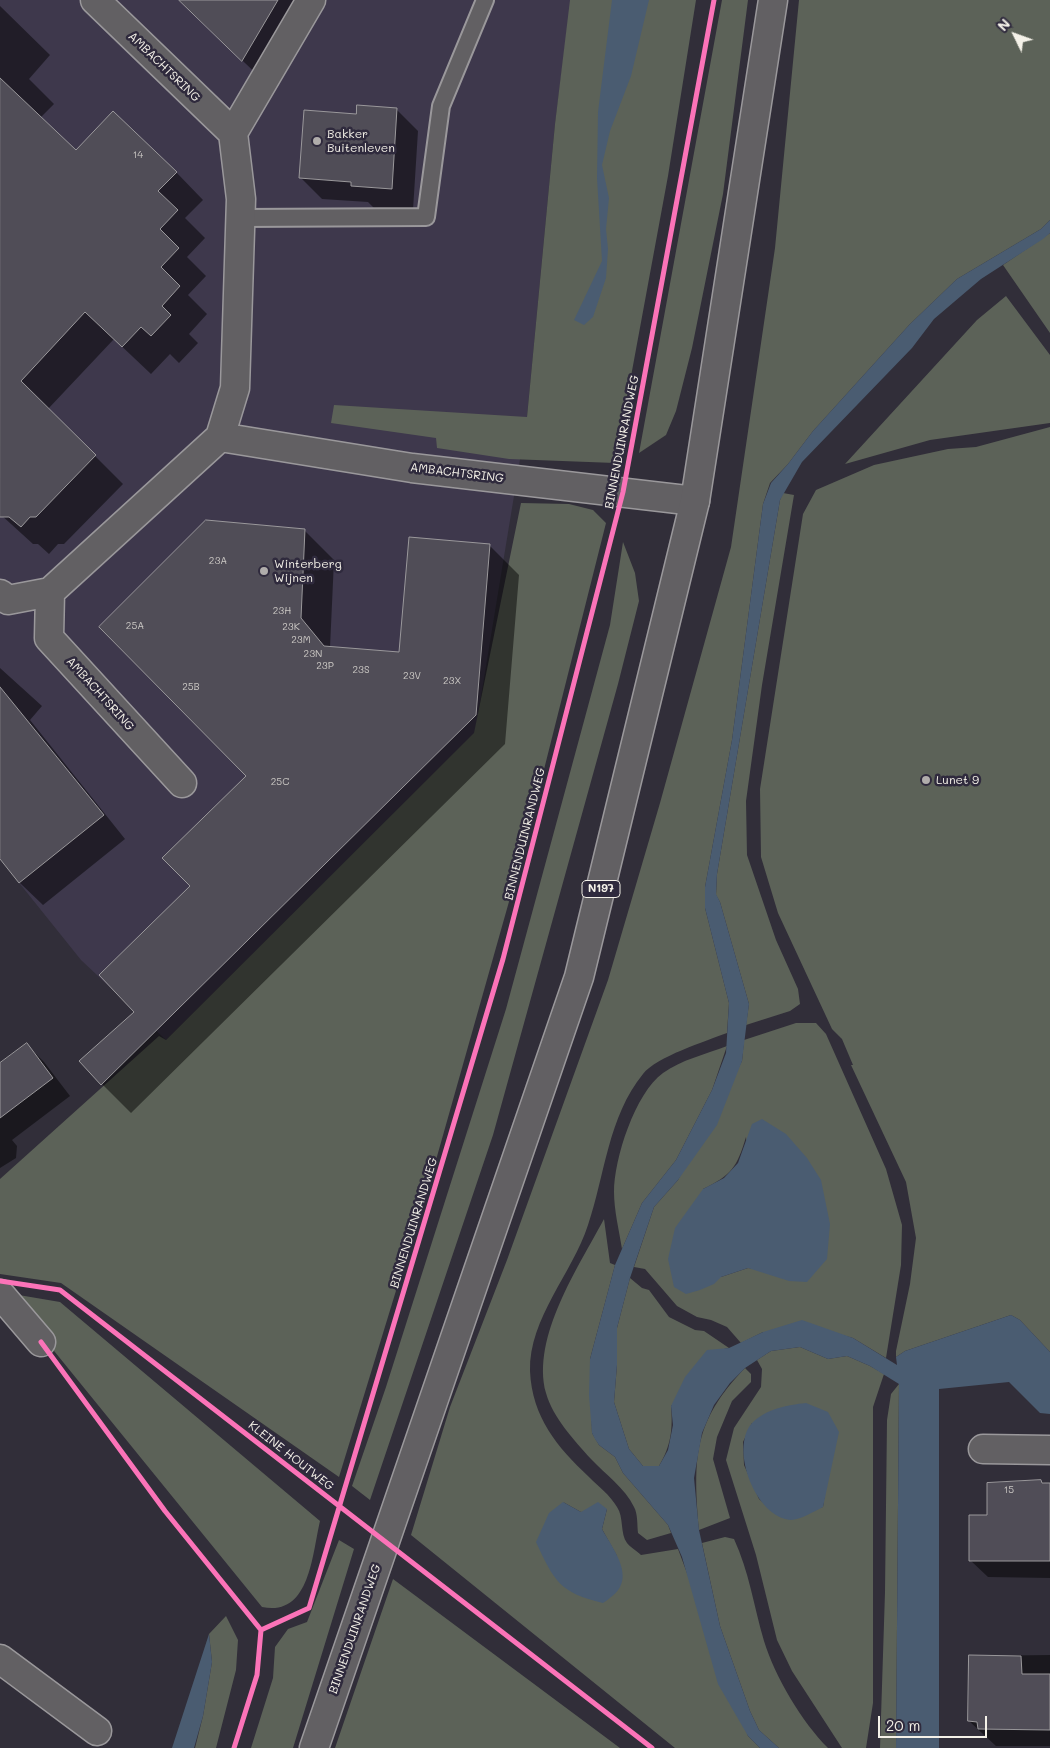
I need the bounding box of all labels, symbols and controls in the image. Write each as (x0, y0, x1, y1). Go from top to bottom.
north arrow (990, 10, 1040, 60)
text: N (993, 14, 1014, 35)
street label: AMBACHTSRING (125, 29, 203, 105)
place label: Bakker Buitenleven (327, 127, 395, 155)
marker: Bakker Buitenleven (311, 135, 323, 147)
house number: 14 (133, 149, 143, 161)
street label: BINNENDUINRANDWEG (602, 374, 642, 510)
street label: AMBACHTSRING (409, 460, 505, 486)
house number: 23A (209, 555, 227, 567)
place label: Winterberg Wijnen (274, 557, 342, 585)
marker: Winterberg Wijnen (258, 565, 270, 577)
house number: 23H (273, 605, 291, 617)
house number: 25A (126, 620, 144, 632)
house number: 23K (282, 621, 300, 633)
house number: 23M (291, 634, 311, 646)
house number: 23N (304, 648, 322, 660)
street label: AMBACHTSRING (63, 654, 137, 734)
house number: 23P (316, 660, 334, 672)
house number: 23S (352, 664, 370, 676)
house number: 23V (403, 670, 421, 682)
house number: 23X (443, 675, 461, 687)
house number: 25B (182, 681, 200, 693)
street label: BINNENDUINRANDWEG (502, 766, 548, 902)
place label: Lunet 9 (936, 773, 979, 787)
marker: Lunet 9 (920, 774, 932, 786)
house number: 25C (271, 776, 289, 788)
road number: N197 (582, 881, 620, 898)
street label: BINNENDUINRANDWEG (387, 1156, 441, 1290)
street label: KLEINE HOUTWEG (245, 1418, 337, 1494)
house number: 15 (1004, 1484, 1014, 1496)
street label: BINNENDUINRANDWEG (326, 1562, 384, 1696)
scale bar (880, 1706, 989, 1738)
text: 20 m (886, 1715, 920, 1735)

